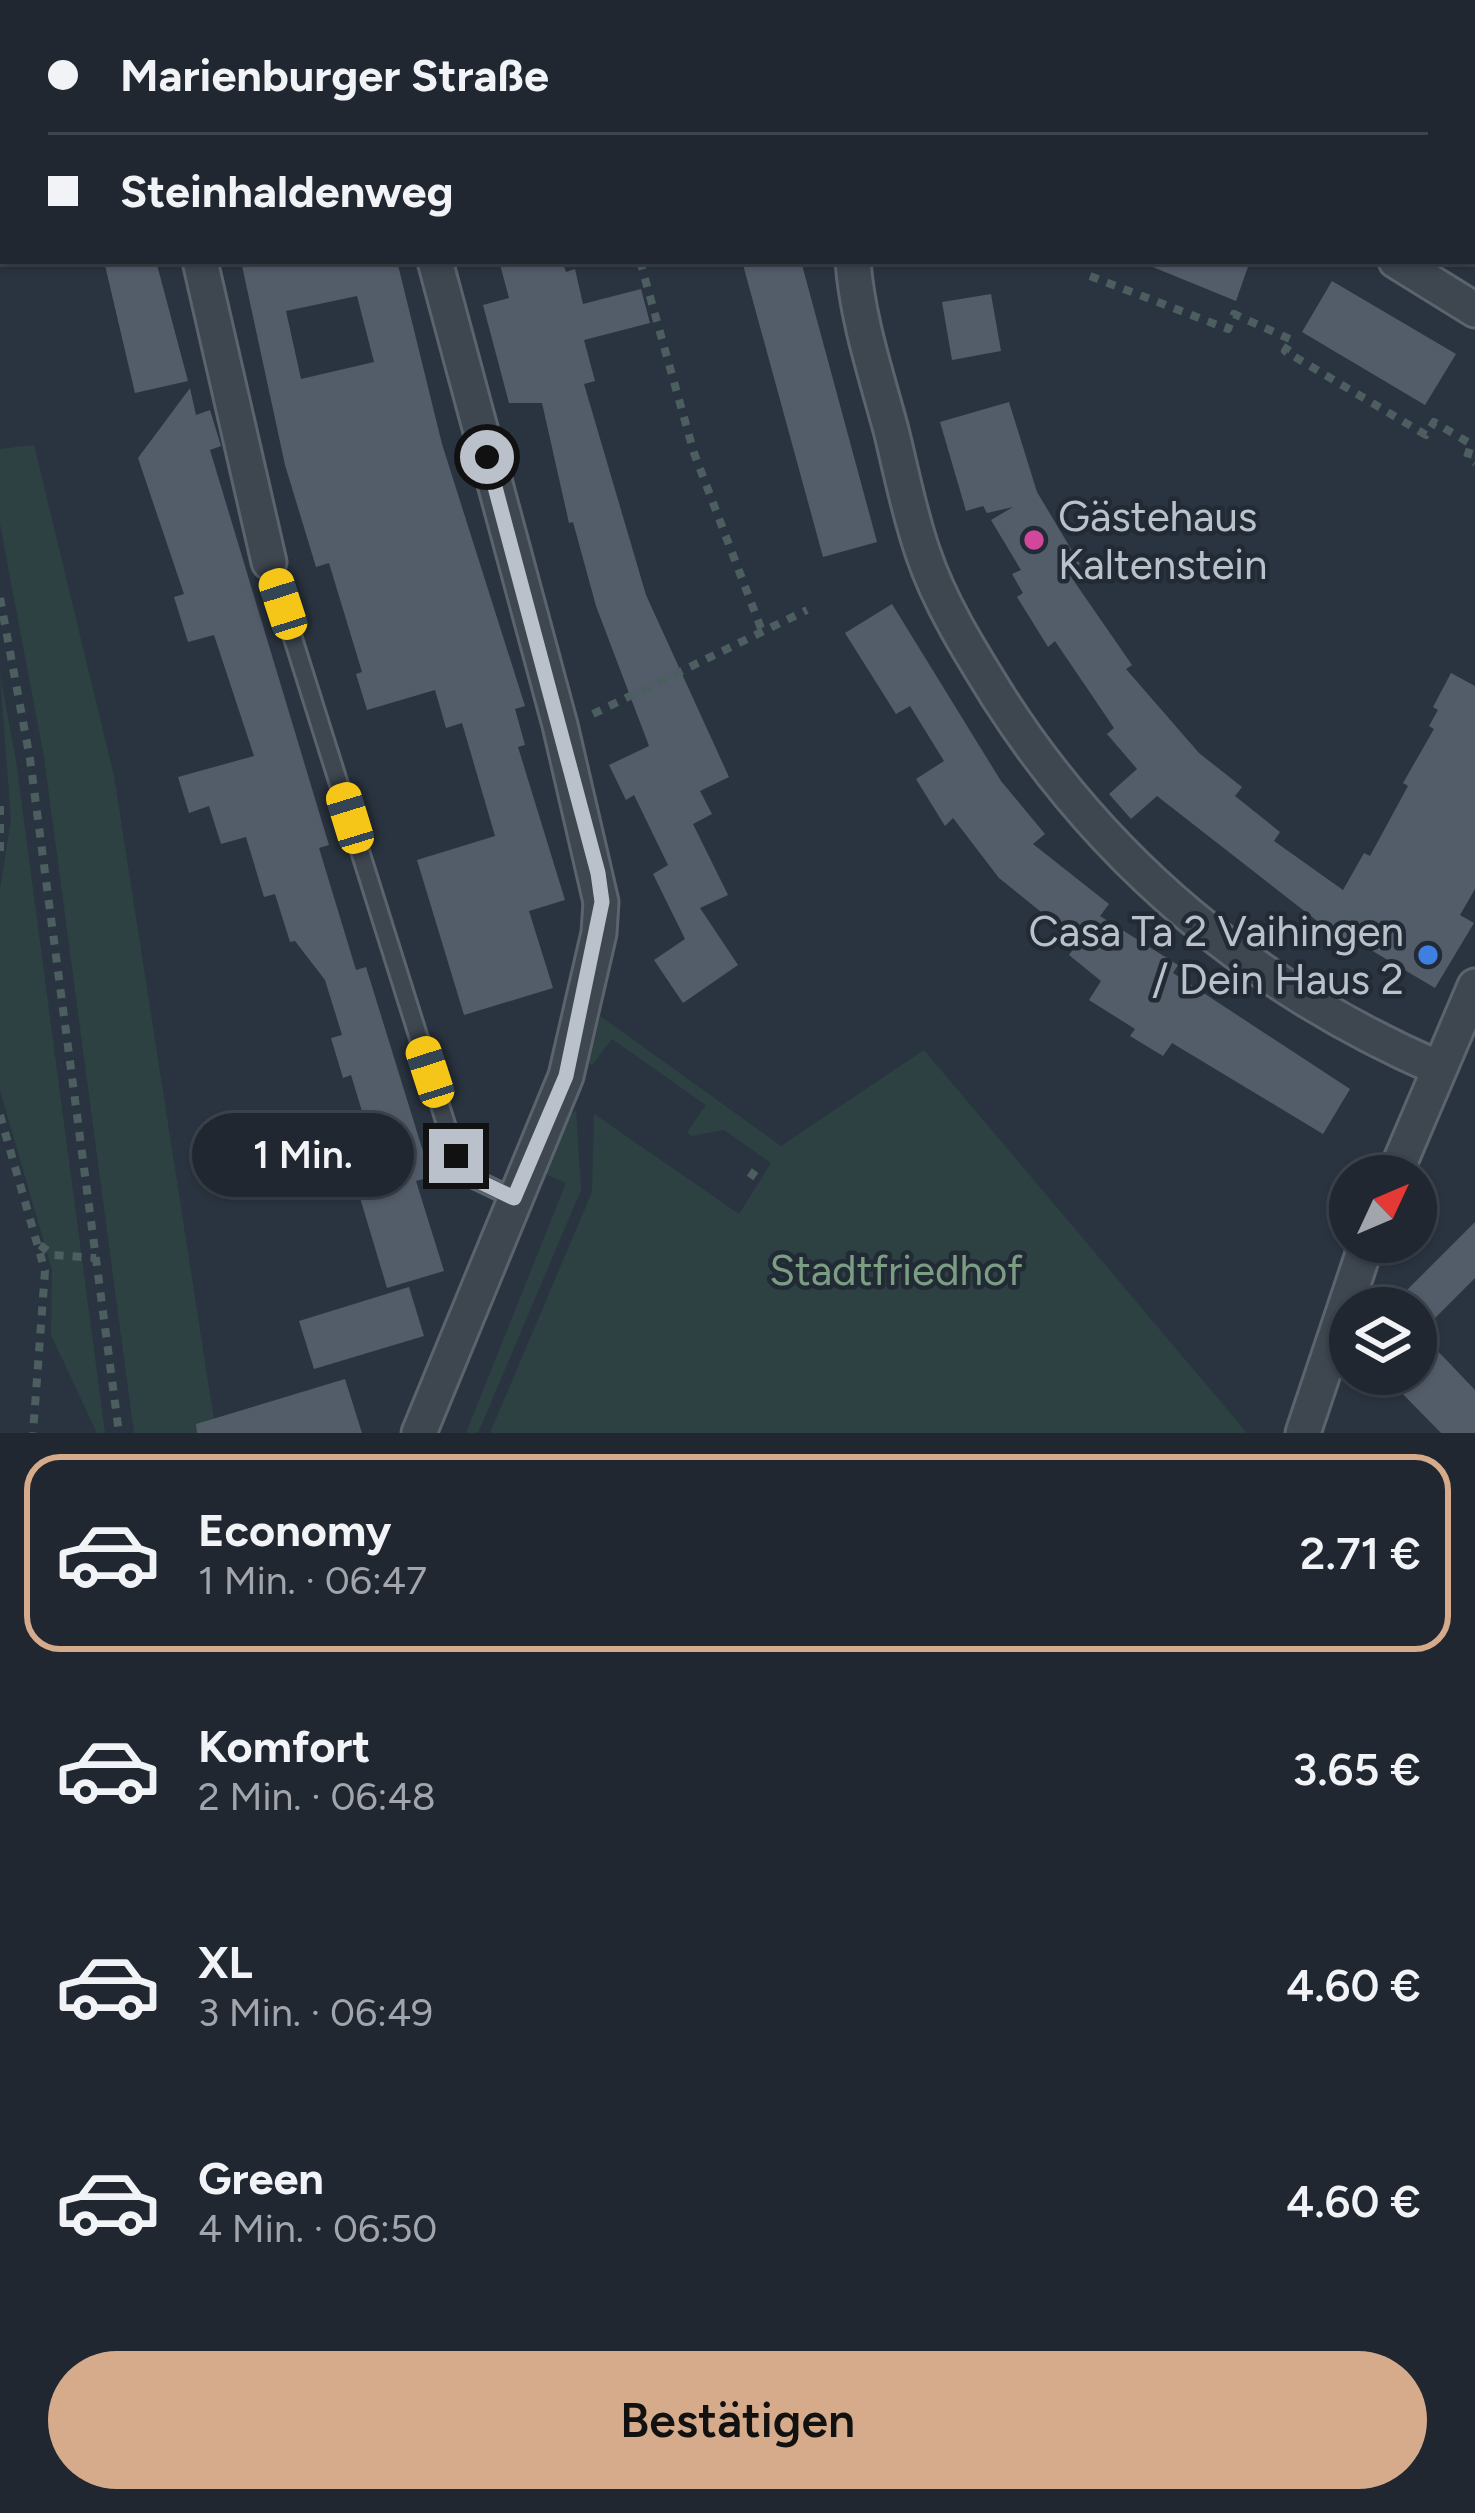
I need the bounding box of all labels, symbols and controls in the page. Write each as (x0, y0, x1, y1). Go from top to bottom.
text: Marienburger Straße (120, 48, 549, 102)
text: Steinhaldenweg (120, 164, 453, 218)
route start (460, 430, 514, 484)
place label: Gästehaus Kaltenstein (1058, 491, 1268, 590)
marker: Gästehaus Kaltenstein (1021, 527, 1047, 553)
car (255, 564, 311, 644)
car (322, 778, 378, 858)
place label: Casa Ta 2 Vaihingen / Dein Haus 2 (1028, 906, 1404, 1005)
marker: Casa Ta 2 Vaihingen / Dein Haus 2 (1415, 942, 1441, 968)
car (402, 1032, 458, 1112)
callout: 1 Min. (192, 1114, 414, 1198)
route end (429, 1129, 483, 1183)
text: 1 Min. (253, 1131, 353, 1178)
north arrow (1329, 1155, 1437, 1263)
map controls (1329, 1155, 1437, 1395)
park label: Stadtfriedhof (769, 1245, 1023, 1296)
button: layers (1329, 1287, 1437, 1395)
icon: car (54, 1499, 162, 1607)
text: Economy (198, 1503, 391, 1557)
text: 2.71 € (1300, 1526, 1421, 1580)
text: 1 Min. · 06:47 (198, 1557, 427, 1604)
icon: car (54, 1715, 162, 1823)
text: Komfort (198, 1719, 370, 1773)
text: 3.65 € (1292, 1742, 1421, 1796)
text: 2 Min. · 06:48 (198, 1773, 436, 1820)
icon: car (54, 1931, 162, 2039)
text: XL (198, 1935, 253, 1989)
text: 4.60 € (1286, 1958, 1421, 2012)
text: 3 Min. · 06:49 (198, 1989, 433, 2036)
icon: car (54, 2147, 162, 2255)
text: Green (198, 2151, 324, 2205)
text: 4.60 € (1286, 2174, 1421, 2228)
text: 4 Min. · 06:50 (198, 2205, 437, 2252)
button: Bestätigen (48, 2351, 1427, 2489)

